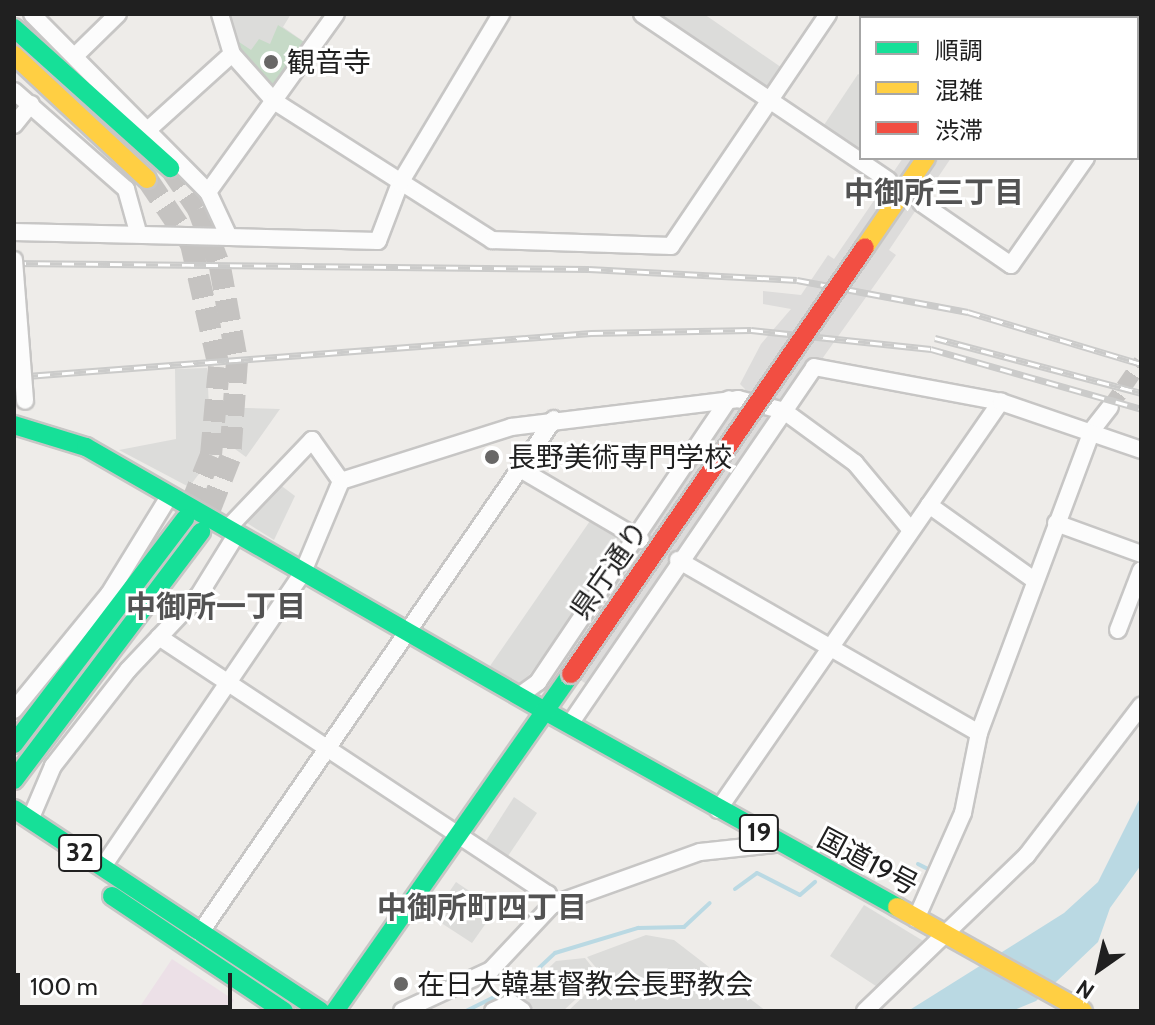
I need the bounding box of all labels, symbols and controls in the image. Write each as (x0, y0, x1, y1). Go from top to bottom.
legend (859, 16, 1139, 160)
text: 順調 (935, 36, 983, 65)
place label: 観音寺 (287, 45, 371, 79)
marker: 観音寺 (262, 53, 280, 71)
text: 混雑 (935, 76, 983, 105)
text: 渋滞 (935, 116, 983, 145)
district label: 中御所三丁目 (844, 175, 1024, 211)
place label: 長野美術専門学校 (508, 440, 732, 474)
marker: 長野美術専門学校 (483, 448, 501, 466)
street label: 県庁通り (563, 514, 655, 626)
district label: 中御所一丁目 (126, 589, 306, 625)
road number: 19 (737, 811, 781, 855)
street label: 国道19号 (812, 821, 924, 901)
road number: 32 (58, 831, 102, 875)
district label: 中御所町四丁目 (377, 890, 587, 926)
north arrow (1059, 929, 1139, 1009)
scale bar (20, 957, 236, 1007)
place label: 在日大韓基督教会長野教会 (417, 967, 753, 1001)
text: 100 m (30, 972, 98, 1001)
text: N (1071, 974, 1099, 1005)
marker: 在日大韓基督教会長野教会 (392, 975, 410, 993)

